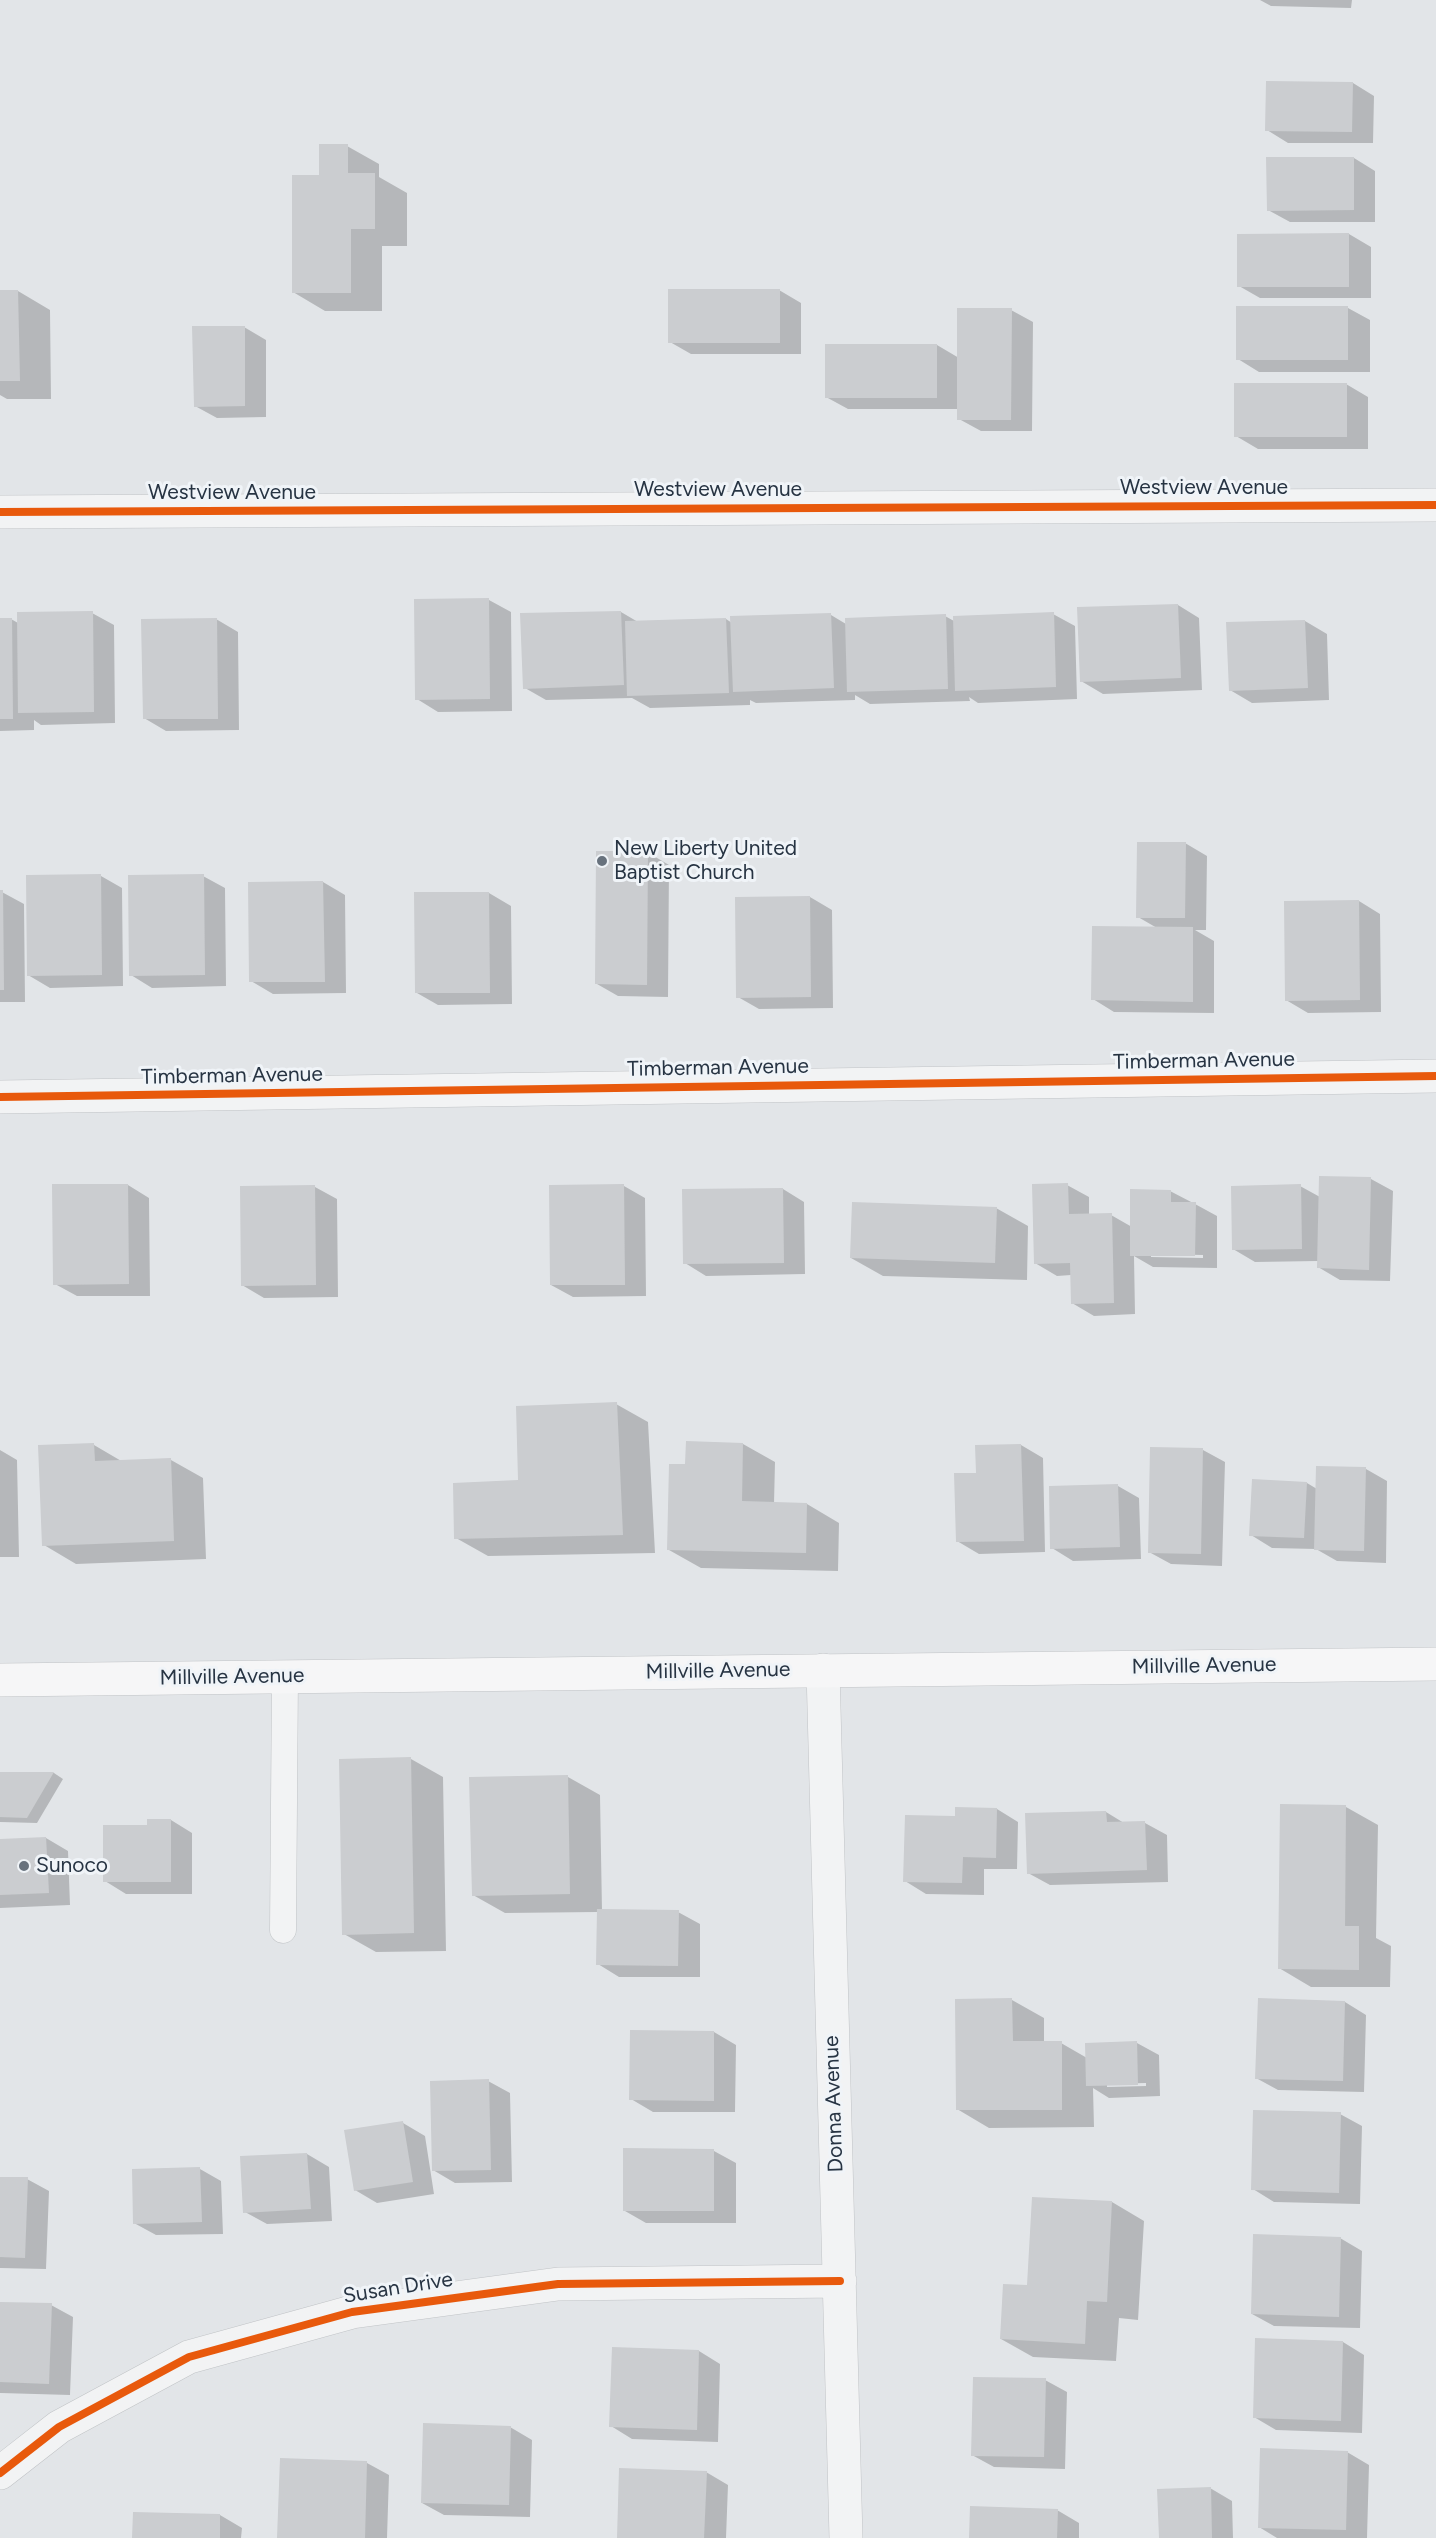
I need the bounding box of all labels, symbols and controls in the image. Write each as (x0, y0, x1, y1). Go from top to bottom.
street label: Westview Avenue (1120, 475, 1288, 501)
street label: Westview Avenue (634, 477, 802, 503)
street label: Westview Avenue (148, 480, 316, 506)
place label: New Liberty United Baptist Church (614, 836, 797, 886)
marker: New Liberty United Baptist Church (595, 854, 609, 868)
street label: Timberman Avenue (1113, 1047, 1295, 1075)
street label: Timberman Avenue (627, 1054, 809, 1082)
street label: Timberman Avenue (141, 1062, 323, 1090)
street label: Millville Avenue (1132, 1652, 1276, 1680)
street label: Millville Avenue (646, 1657, 790, 1685)
street label: Millville Avenue (160, 1663, 304, 1691)
place label: Sunoco (36, 1853, 108, 1879)
marker: Sunoco (17, 1859, 31, 1873)
street label: Donna Avenue (819, 2035, 849, 2173)
street label: Susan Drive (341, 2267, 455, 2309)

